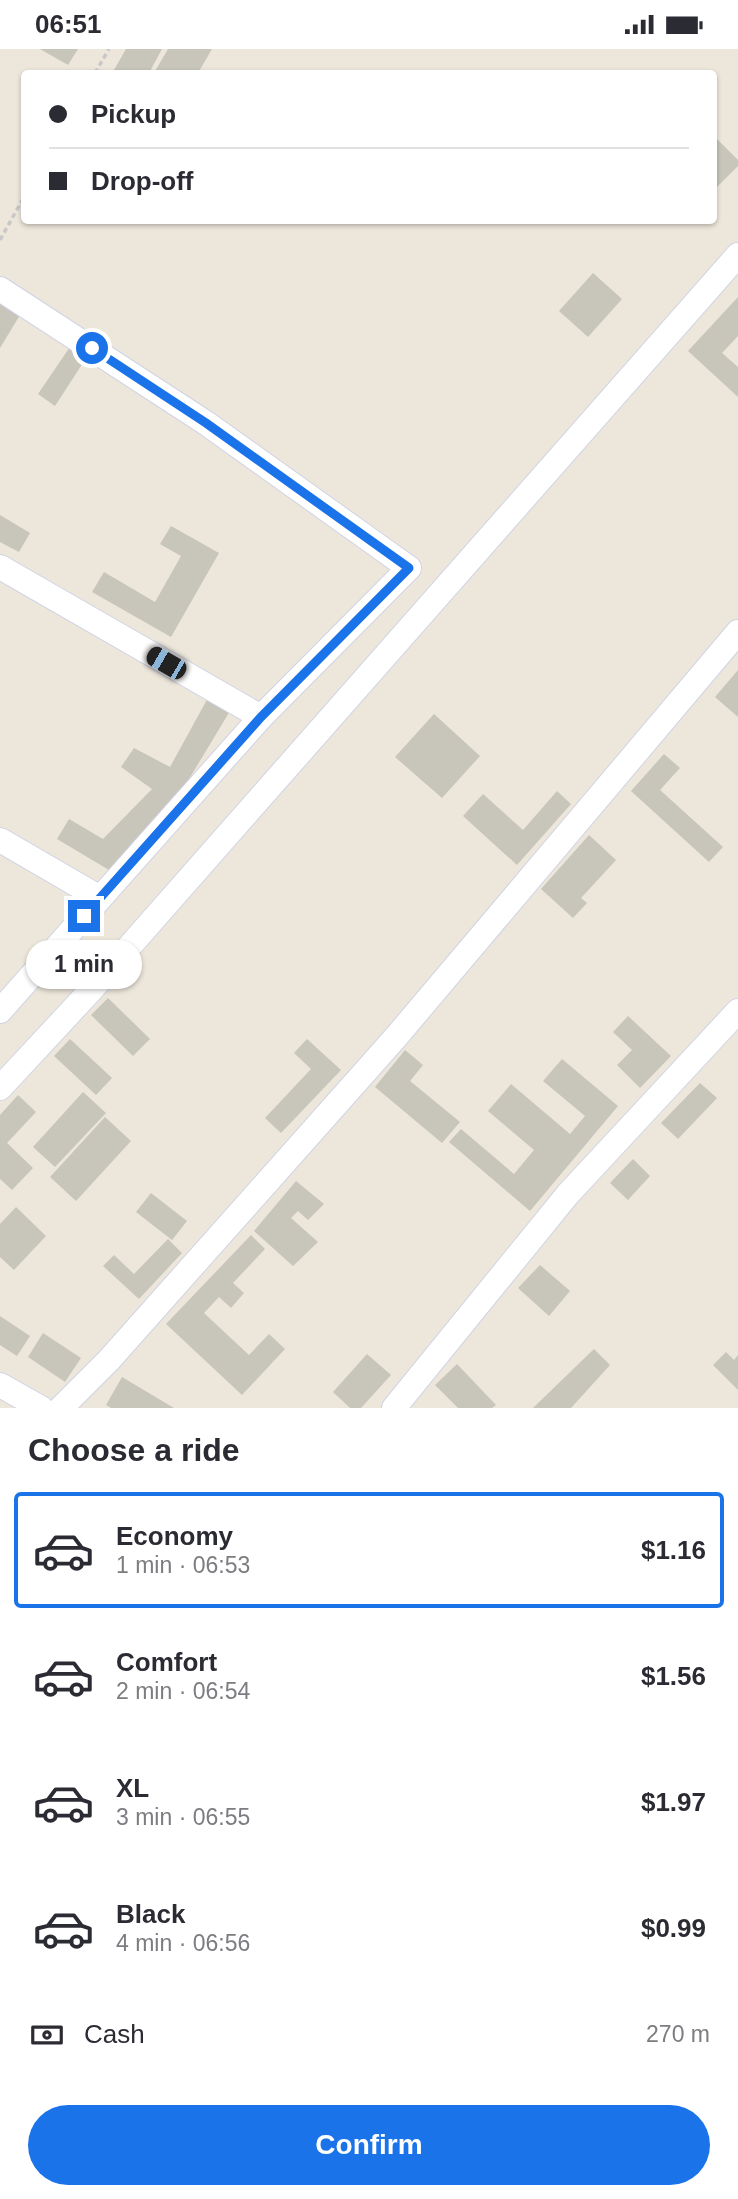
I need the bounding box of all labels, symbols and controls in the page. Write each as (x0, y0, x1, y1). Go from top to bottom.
text: 06:51 (35, 9, 102, 39)
text: Pickup (91, 99, 176, 129)
text: Drop-off (91, 166, 194, 196)
route start (76, 332, 108, 364)
car (143, 643, 190, 683)
route end (68, 900, 100, 932)
callout: 1 min (26, 941, 142, 989)
text: 1 min (54, 951, 114, 977)
text: Choose a ride (28, 1432, 240, 1468)
icon: car (32, 1519, 95, 1582)
text: Economy (116, 1521, 233, 1551)
text: $1.16 (641, 1535, 706, 1565)
text: 1 min · 06:53 (116, 1552, 250, 1578)
icon: car (32, 1645, 95, 1708)
text: Comfort (116, 1647, 217, 1677)
text: $1.56 (641, 1661, 706, 1691)
text: 2 min · 06:54 (116, 1678, 250, 1704)
icon: car (32, 1771, 95, 1834)
text: XL (116, 1773, 149, 1803)
text: $1.97 (641, 1787, 706, 1817)
text: 3 min · 06:55 (116, 1804, 250, 1830)
icon: car (32, 1897, 95, 1960)
text: Black (116, 1899, 185, 1929)
text: $0.99 (641, 1913, 706, 1943)
text: 4 min · 06:56 (116, 1930, 250, 1956)
icon: cash (28, 2016, 66, 2054)
text: Cash (84, 2019, 145, 2049)
text: 270 m (646, 2021, 710, 2047)
button: Confirm (28, 2105, 710, 2185)

